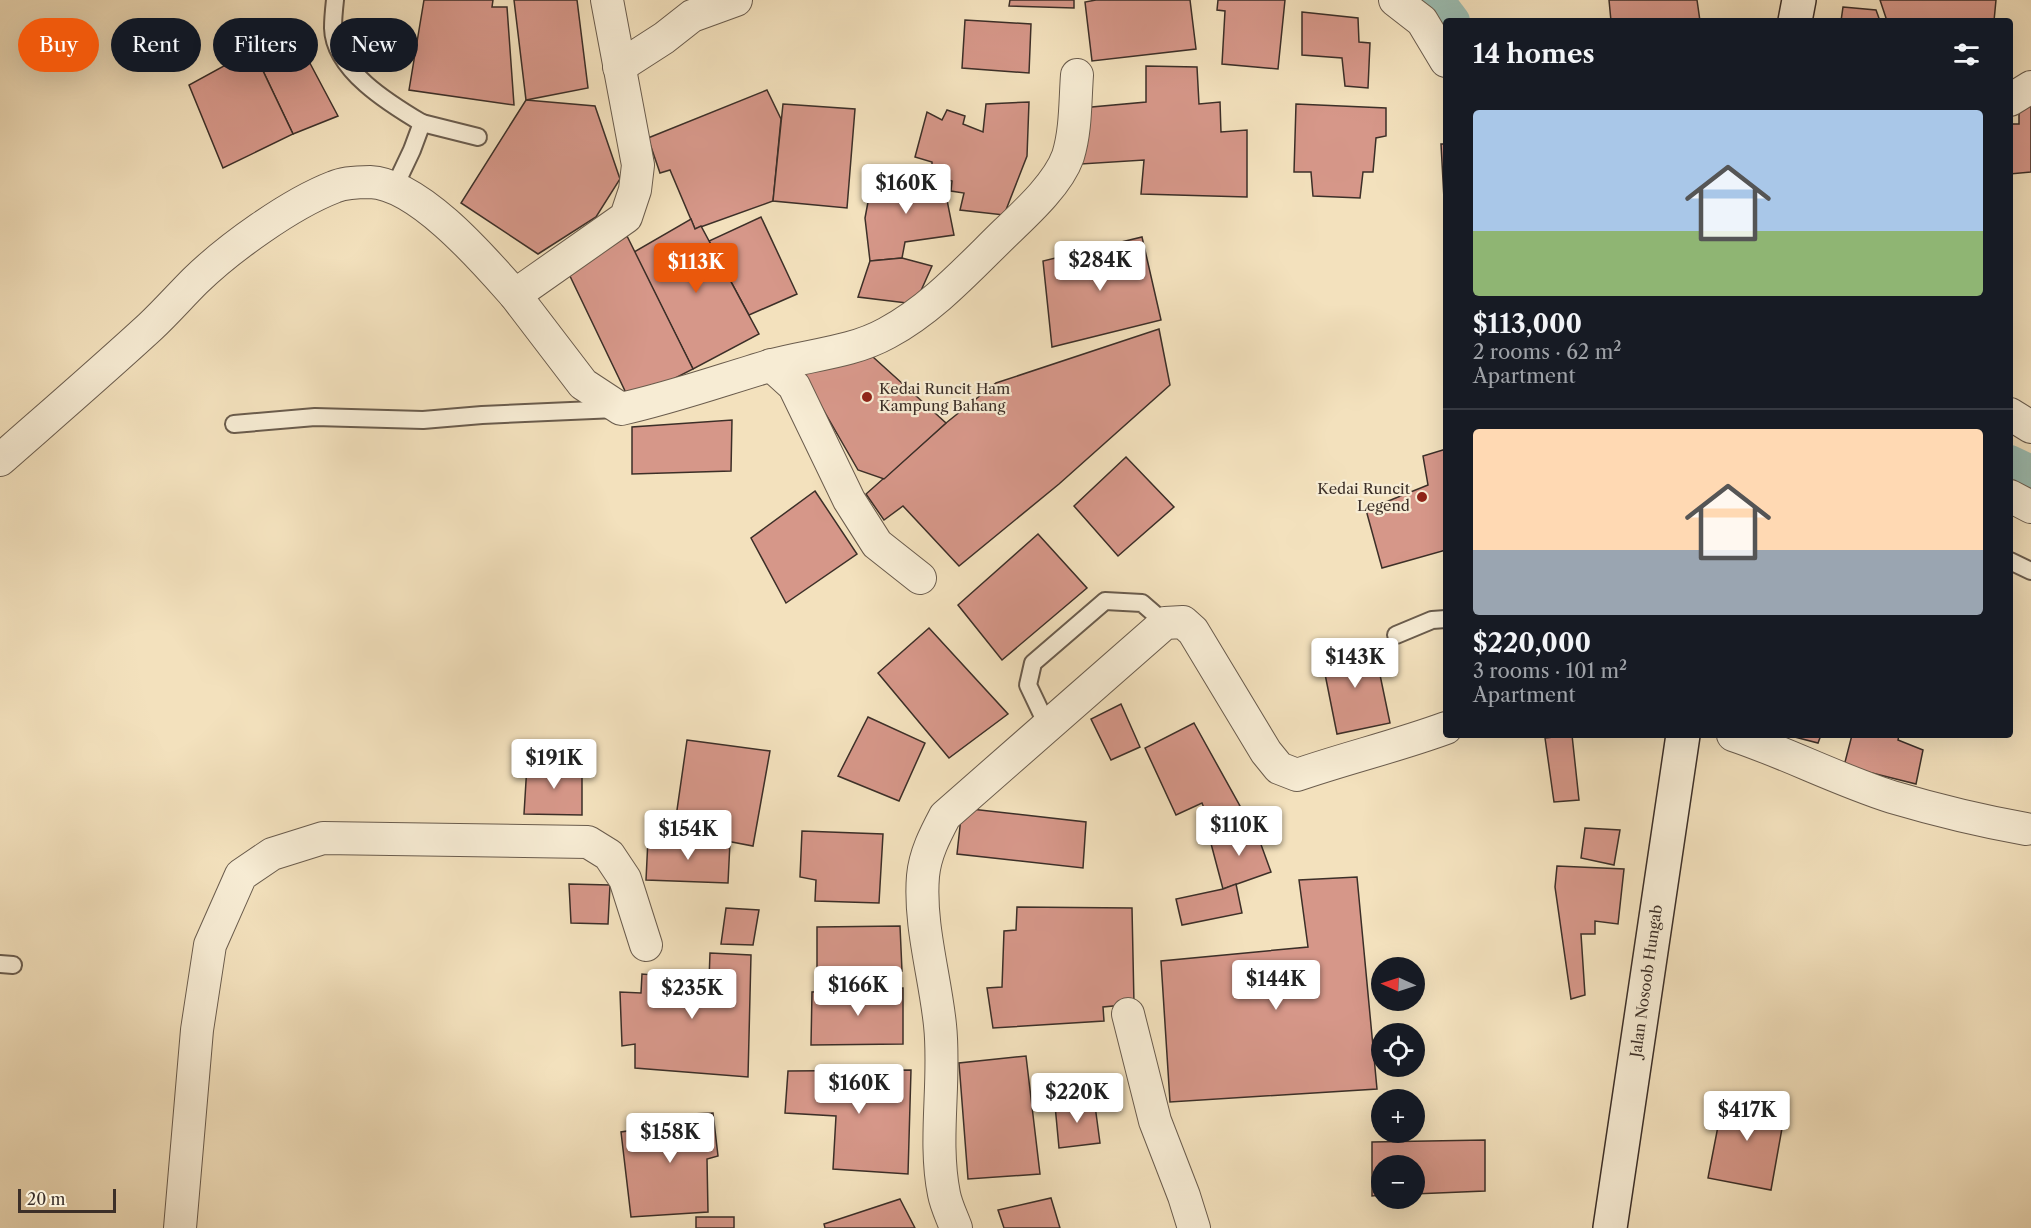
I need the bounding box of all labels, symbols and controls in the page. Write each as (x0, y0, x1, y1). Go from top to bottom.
chip: Buy (18, 18, 99, 72)
chip: Rent (111, 18, 201, 72)
chip: Filters (213, 18, 318, 72)
chip: New (330, 18, 418, 72)
text: 14 homes (1473, 38, 1595, 70)
icon: filters (1950, 38, 1983, 71)
icon: home (1674, 149, 1782, 257)
pin: $160K (864, 164, 948, 215)
text: $160K (876, 171, 936, 195)
pin: $284K (1058, 241, 1142, 292)
pin: $113K (654, 243, 738, 294)
text: $284K (1068, 248, 1132, 272)
text: $113K (668, 250, 724, 274)
text: $113,000 (1473, 308, 1582, 340)
text: 2 rooms · 62 m² (1473, 340, 1621, 364)
text: Apartment (1473, 364, 1576, 388)
place label: Kedai Runcit Ham Kampung Bahang (879, 379, 1010, 415)
marker: Kedai Runcit Ham Kampung Bahang (860, 390, 874, 404)
icon: home (1674, 468, 1782, 576)
place label: Kedai Runcit Legend (1317, 479, 1411, 515)
marker: Kedai Runcit Legend (1415, 490, 1429, 504)
text: $220,000 (1473, 627, 1591, 659)
pin: $143K (1313, 638, 1397, 689)
text: $143K (1325, 645, 1385, 669)
text: 3 rooms · 101 m² (1473, 659, 1627, 683)
text: Apartment (1473, 683, 1576, 707)
pin: $191K (512, 739, 596, 790)
text: $191K (525, 746, 583, 770)
pin: $110K (1197, 806, 1281, 857)
pin: $154K (646, 810, 730, 861)
text: $110K (1210, 813, 1268, 837)
text: $154K (658, 817, 718, 841)
street label: Jalan Nosoob Hungab (1626, 903, 1666, 1061)
north arrow (1371, 957, 1425, 1011)
map controls (1371, 957, 1425, 1209)
pin: $144K (1234, 960, 1318, 1011)
pin: $166K (816, 966, 900, 1017)
text: $144K (1246, 967, 1306, 991)
pin: $235K (650, 969, 734, 1020)
text: $166K (828, 973, 888, 997)
text: $235K (661, 976, 723, 1000)
button: locate (1371, 1023, 1425, 1077)
pin: $160K (817, 1064, 901, 1115)
text: $160K (829, 1071, 889, 1095)
pin: $220K (1035, 1073, 1119, 1124)
text: $220K (1045, 1080, 1109, 1104)
button: + (1371, 1089, 1425, 1143)
pin: $417K (1705, 1091, 1789, 1142)
text: $417K (1718, 1098, 1776, 1122)
pin: $158K (628, 1113, 712, 1164)
text: $158K (640, 1120, 700, 1144)
button: − (1371, 1155, 1425, 1209)
scale bar (18, 1186, 116, 1214)
text: 20 m (27, 1189, 66, 1209)

